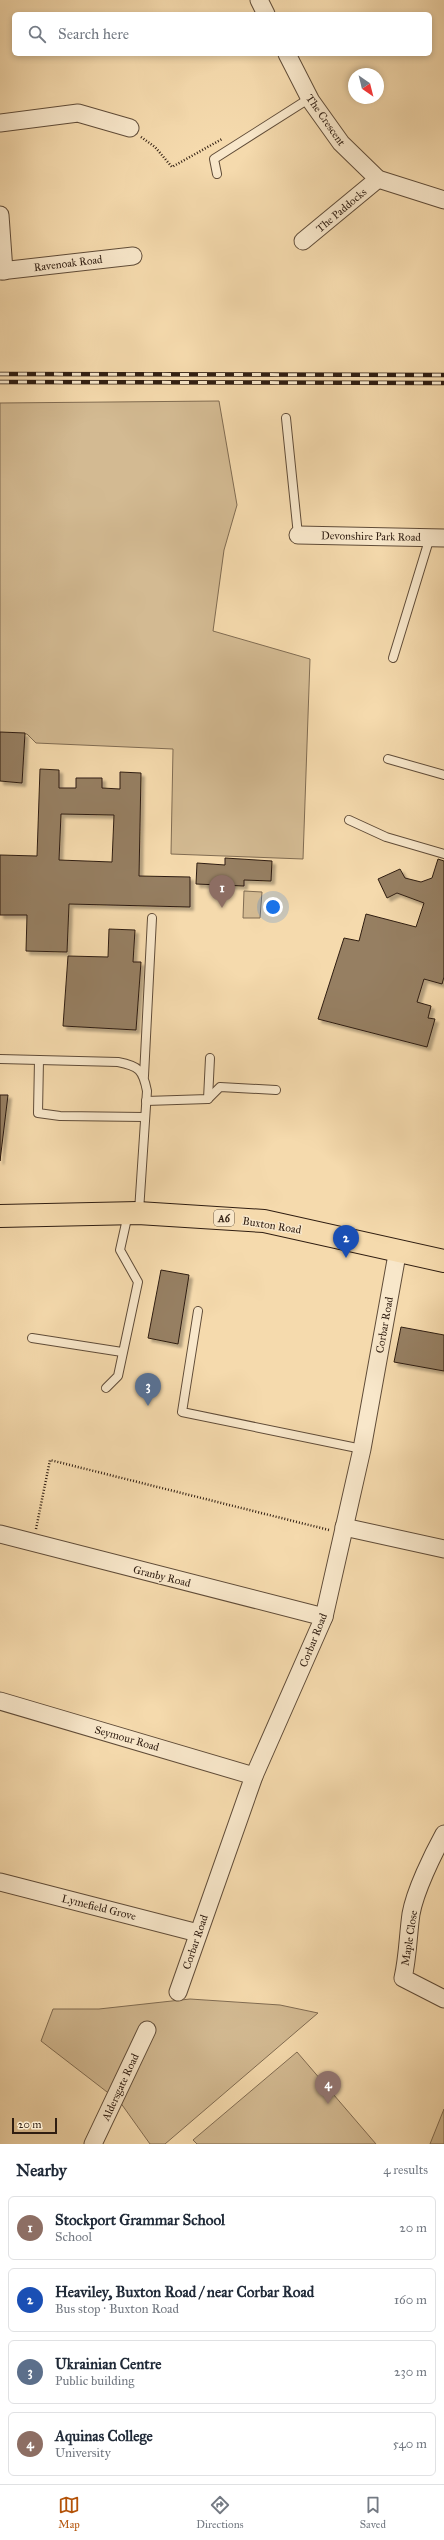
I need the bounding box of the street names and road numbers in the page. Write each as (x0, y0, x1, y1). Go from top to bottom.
street label: The Crescent (303, 92, 348, 149)
street label: The Paddocks (313, 186, 369, 235)
street label: Ravenoak Road (33, 253, 104, 274)
street label: Devonshire Park Road (321, 529, 421, 544)
road number: A6 (214, 1210, 234, 1226)
street label: Buxton Road (242, 1214, 303, 1237)
street label: Corbar Road (373, 1295, 396, 1354)
street label: Granby Road (132, 1563, 192, 1590)
street label: Corbar Road (297, 1611, 330, 1669)
street label: Seymour Road (93, 1723, 161, 1754)
street label: Lymefield Grove (60, 1892, 138, 1923)
street label: Maple Close (399, 1909, 420, 1967)
street label: Corbar Road (180, 1913, 211, 1971)
street label: Aldersgate Road (99, 2051, 142, 2124)

